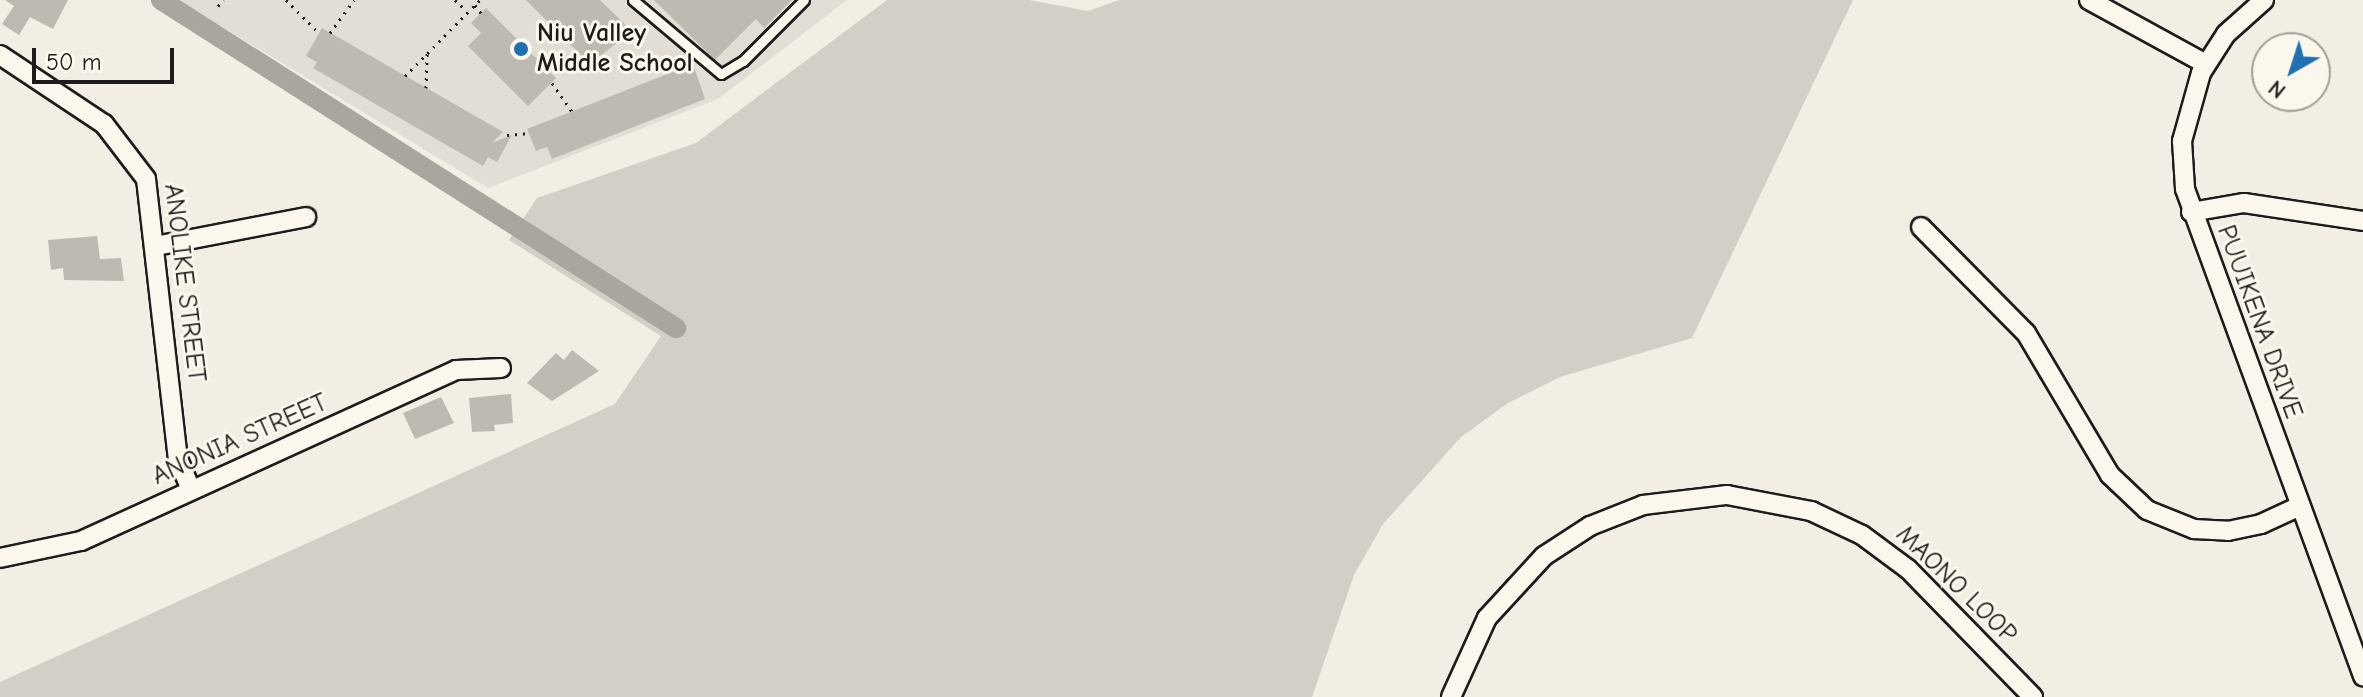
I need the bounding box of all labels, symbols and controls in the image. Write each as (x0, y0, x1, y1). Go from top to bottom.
place label: Niu Valley Middle School (537, 18, 693, 80)
scale bar (36, 32, 178, 82)
north arrow (2251, 32, 2331, 112)
marker: Niu Valley Middle School (512, 40, 530, 58)
text: 50 m (46, 48, 102, 76)
text: N (2263, 74, 2291, 104)
street label: ANOLIKE STREET (156, 182, 212, 384)
street label: PUUIKENA DRIVE (2210, 221, 2308, 423)
street label: ANONIA STREET (148, 387, 332, 493)
street label: MAONO LOOP (1889, 520, 2023, 650)

